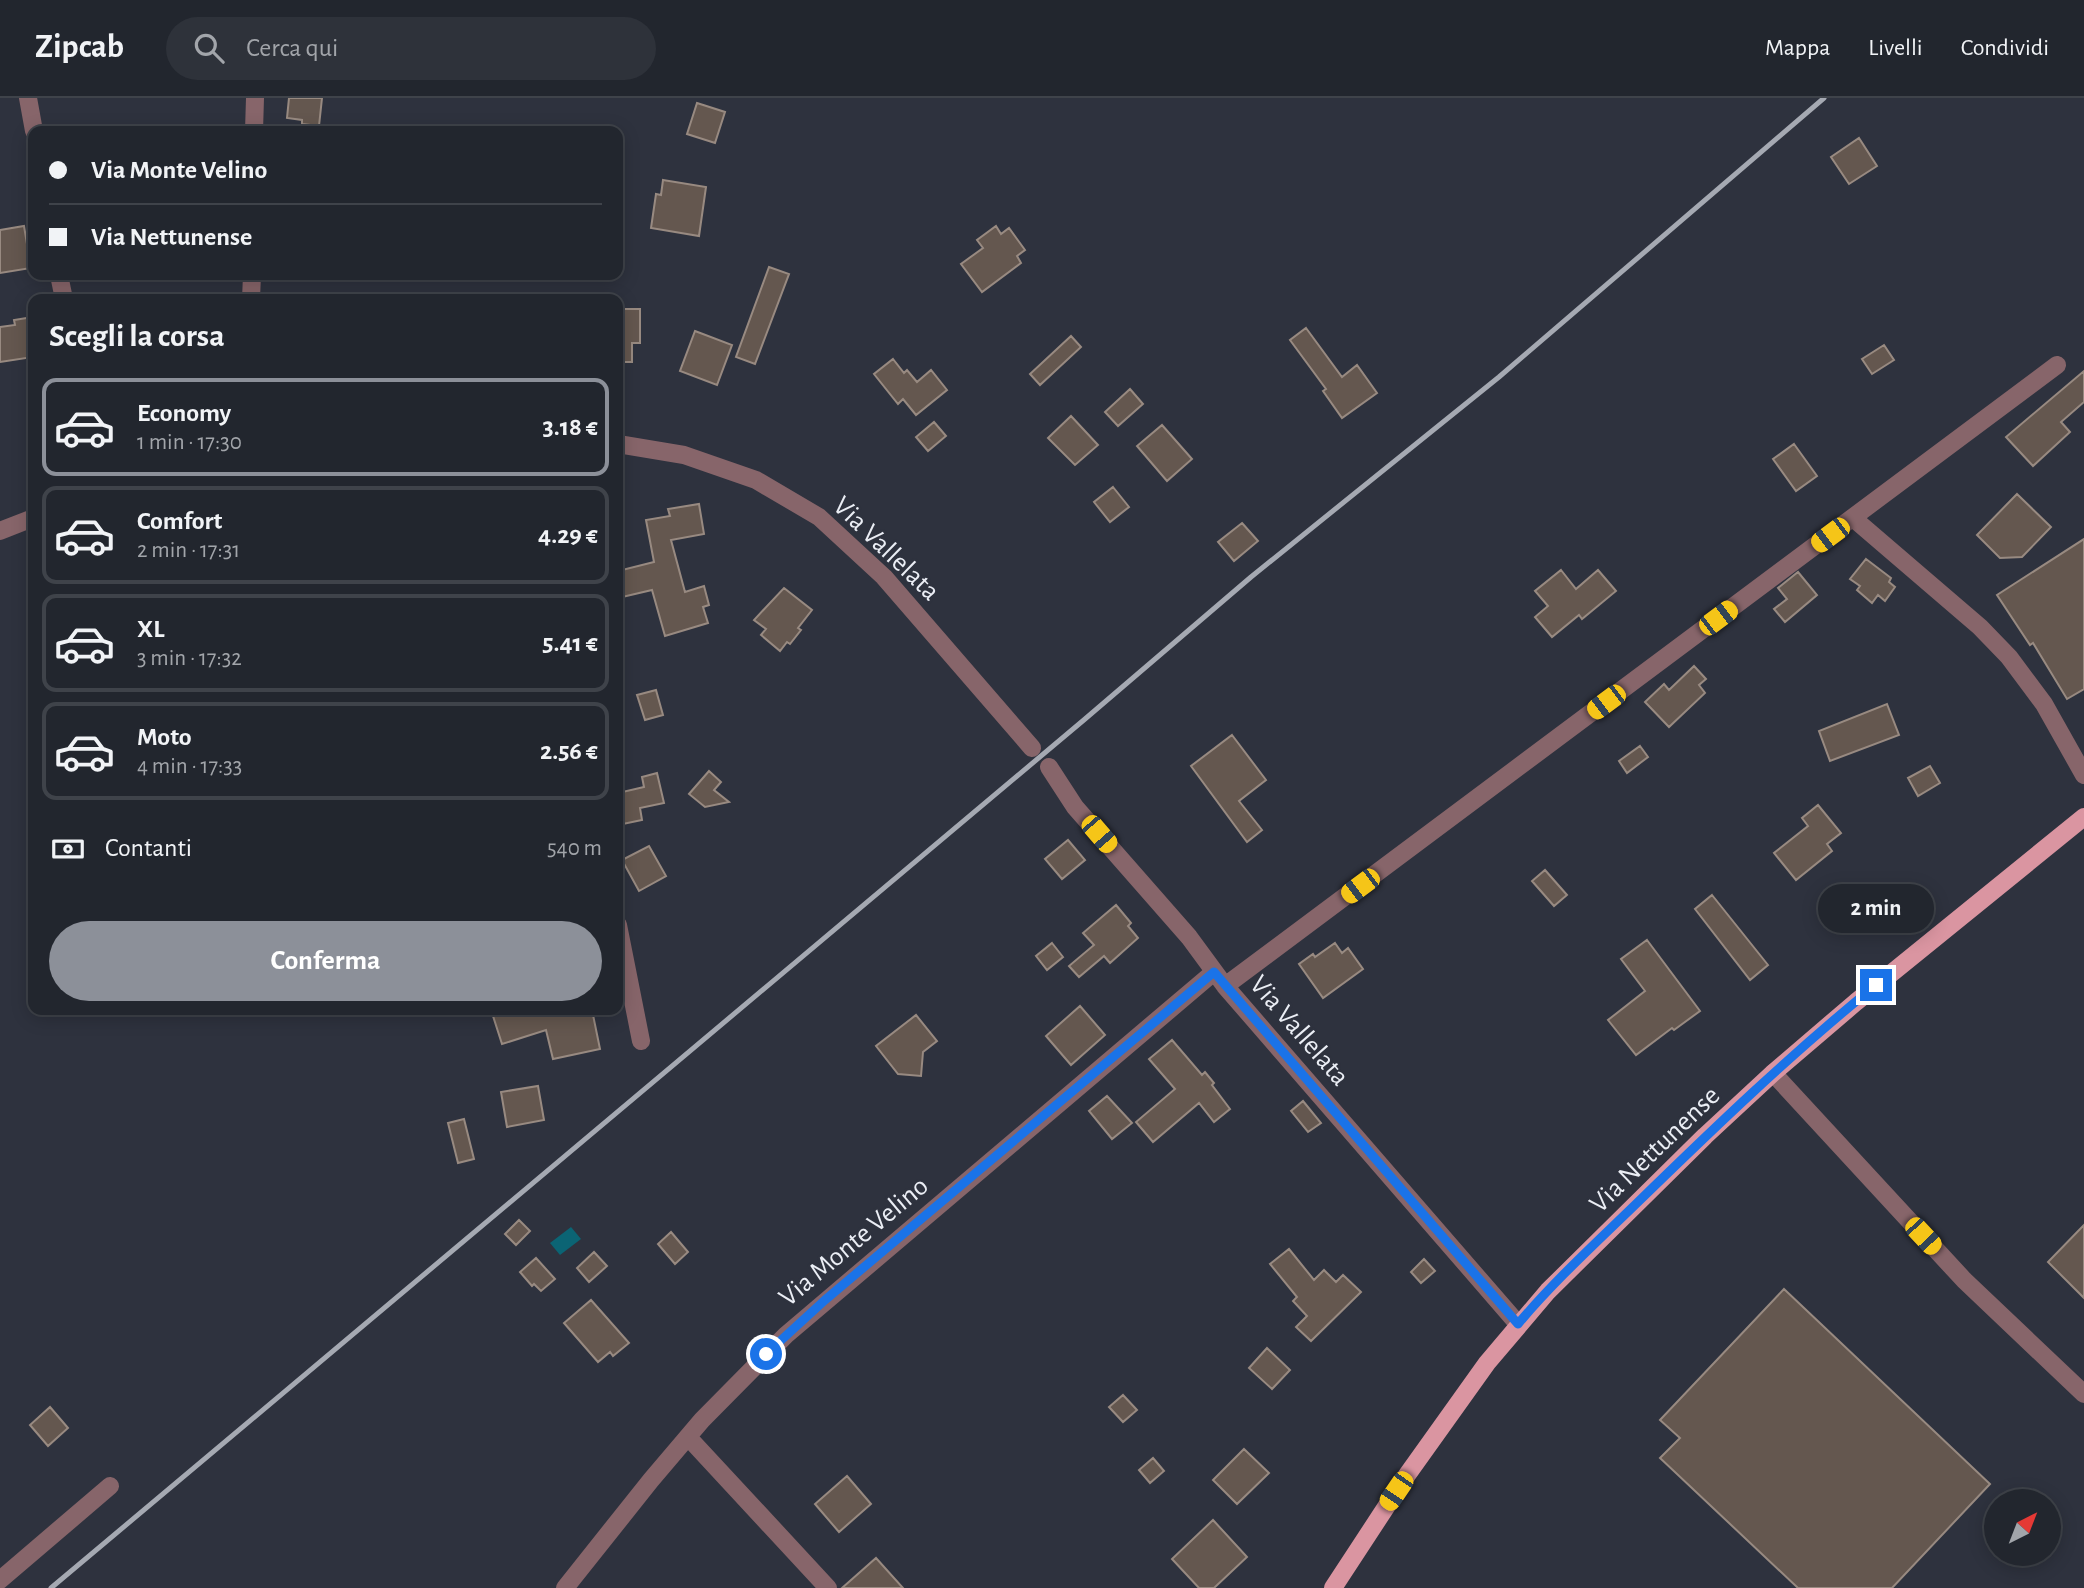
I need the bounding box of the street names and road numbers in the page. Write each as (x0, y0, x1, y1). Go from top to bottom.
street label: Via Vallelata (827, 492, 945, 606)
street label: Via Vallelata (1244, 971, 1354, 1091)
street label: Via Nettunense (1585, 1081, 1725, 1219)
street label: Via Monte Velino (774, 1172, 934, 1312)

